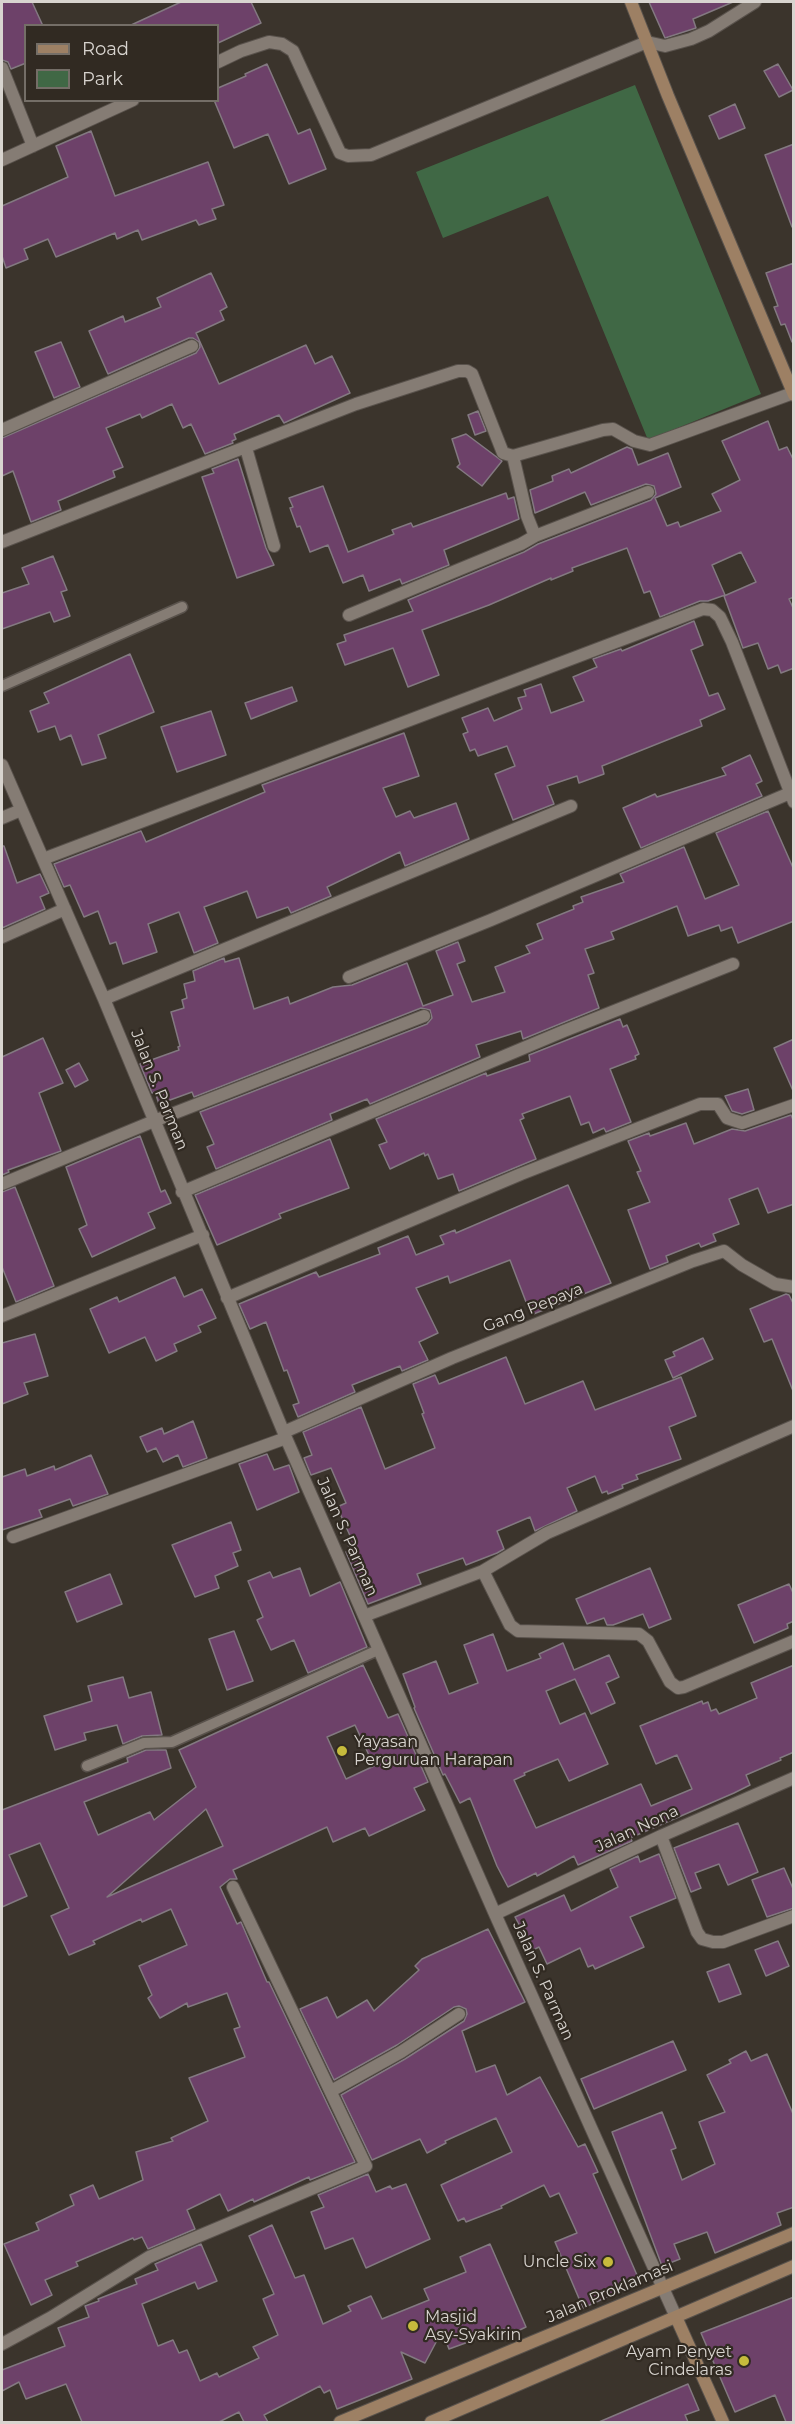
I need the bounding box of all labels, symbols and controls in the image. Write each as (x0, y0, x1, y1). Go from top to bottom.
legend (24, 24, 219, 102)
text: Road (82, 38, 129, 60)
text: Park (82, 68, 123, 90)
street label: Jalan S. Parman (126, 1027, 192, 1153)
street label: Gang Pepaya (480, 1279, 586, 1337)
street label: Jalan S. Parman (312, 1475, 382, 1599)
place label: Yayasan Perguruan Harapan (354, 1732, 513, 1770)
marker: Yayasan Perguruan Harapan (335, 1744, 349, 1758)
street label: Jalan Nona (592, 1801, 682, 1857)
street label: Jalan S. Parman (508, 1919, 578, 2043)
place label: Uncle Six (523, 2252, 596, 2272)
marker: Uncle Six (601, 2255, 615, 2269)
street label: Jalan Proklamasi (544, 2257, 676, 2327)
place label: Masjid Asy-Syakirin (425, 2307, 521, 2345)
marker: Masjid Asy-Syakirin (406, 2319, 420, 2333)
place label: Ayam Penyet Cindelaras (626, 2342, 732, 2380)
marker: Ayam Penyet Cindelaras (737, 2354, 751, 2368)

